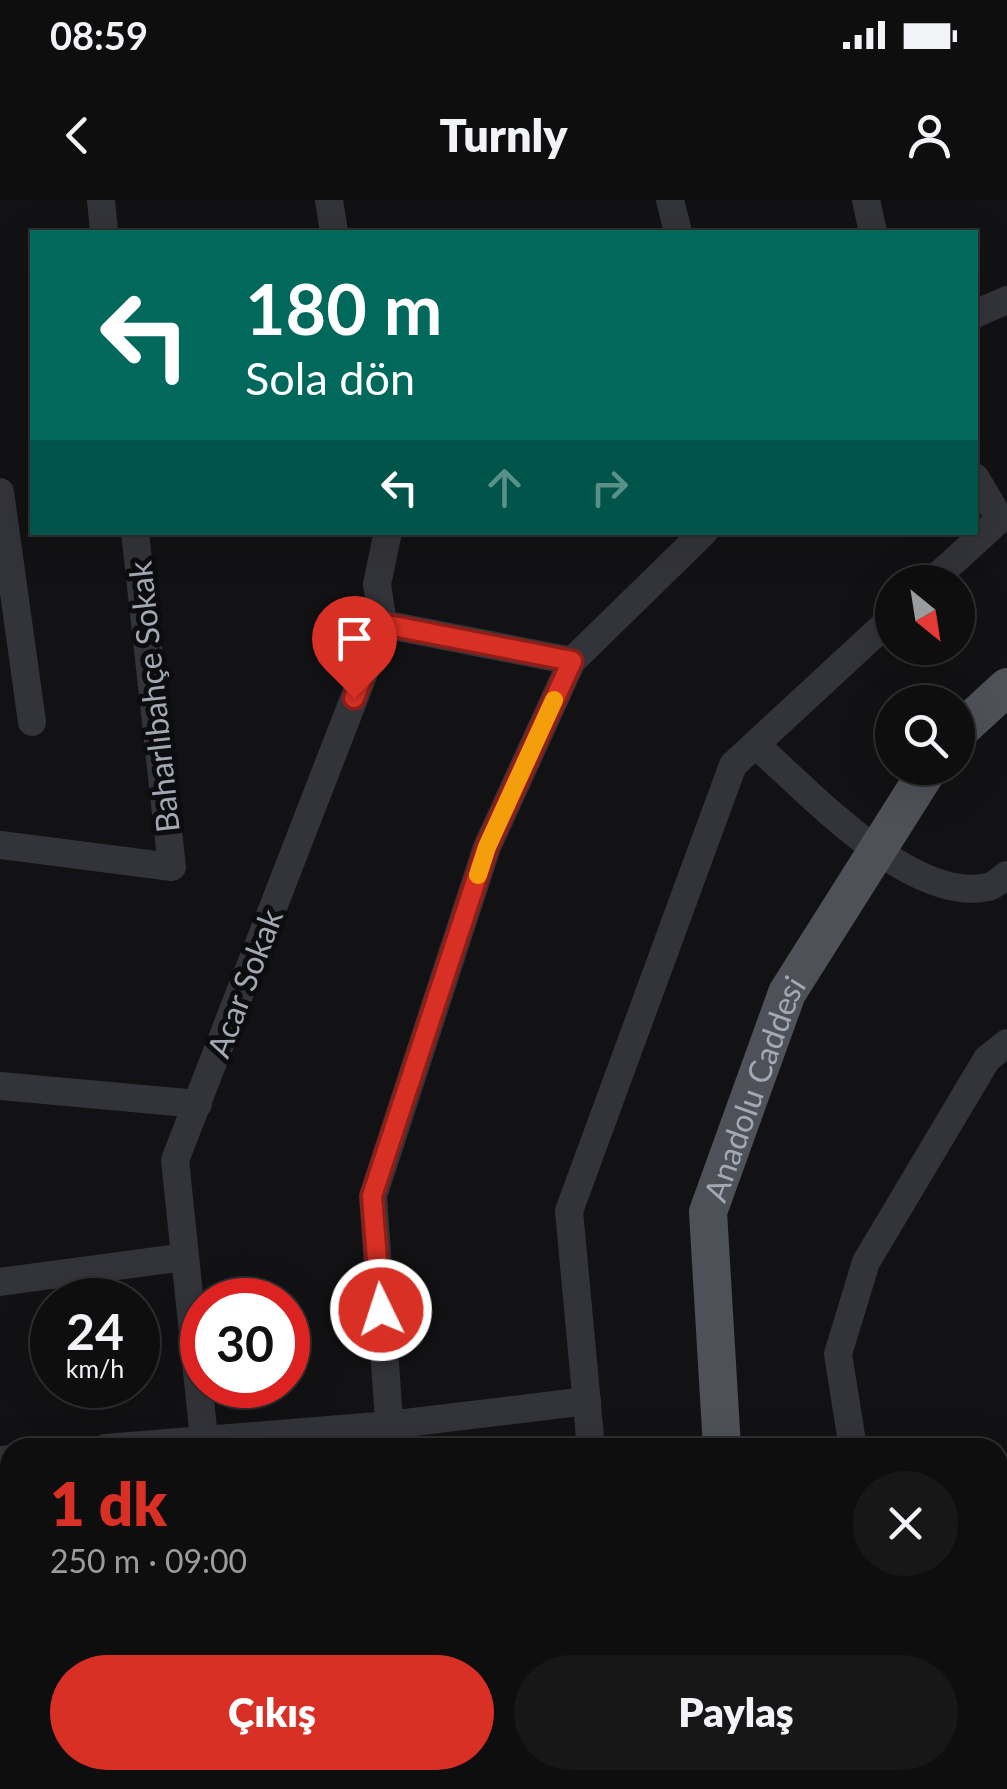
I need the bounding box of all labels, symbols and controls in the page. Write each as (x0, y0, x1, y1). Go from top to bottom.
text: 08:59 (50, 12, 148, 58)
icon: back (50, 108, 105, 163)
text: Turnly (439, 108, 568, 162)
icon: person (902, 108, 957, 163)
text: 180 m (245, 266, 442, 350)
icon: left (80, 270, 210, 400)
text: Sola dön (245, 351, 415, 405)
icon: left (372, 460, 427, 515)
icon: ahead (477, 460, 532, 515)
icon: right (582, 460, 637, 515)
street label: Baharlıbahçe Sokak (119, 559, 187, 835)
north arrow (875, 565, 975, 665)
map controls (875, 565, 975, 785)
pin (312, 596, 397, 699)
icon: arrive (327, 611, 382, 666)
button: search (875, 685, 975, 785)
street label: Acar Sokak (198, 903, 290, 1063)
street label: Anadolu Caddesi (694, 968, 813, 1206)
position arrow (329, 1258, 433, 1362)
speed limit sign: 30 (180, 1278, 310, 1408)
text: 24 (66, 1301, 124, 1361)
text: km/h (66, 1353, 124, 1383)
text: 1 dk (50, 1467, 167, 1539)
button: close (853, 1471, 958, 1576)
text: 250 m · 09:00 (50, 1541, 247, 1580)
button: Çıkış (50, 1655, 494, 1770)
button: Paylaş (514, 1655, 958, 1770)

